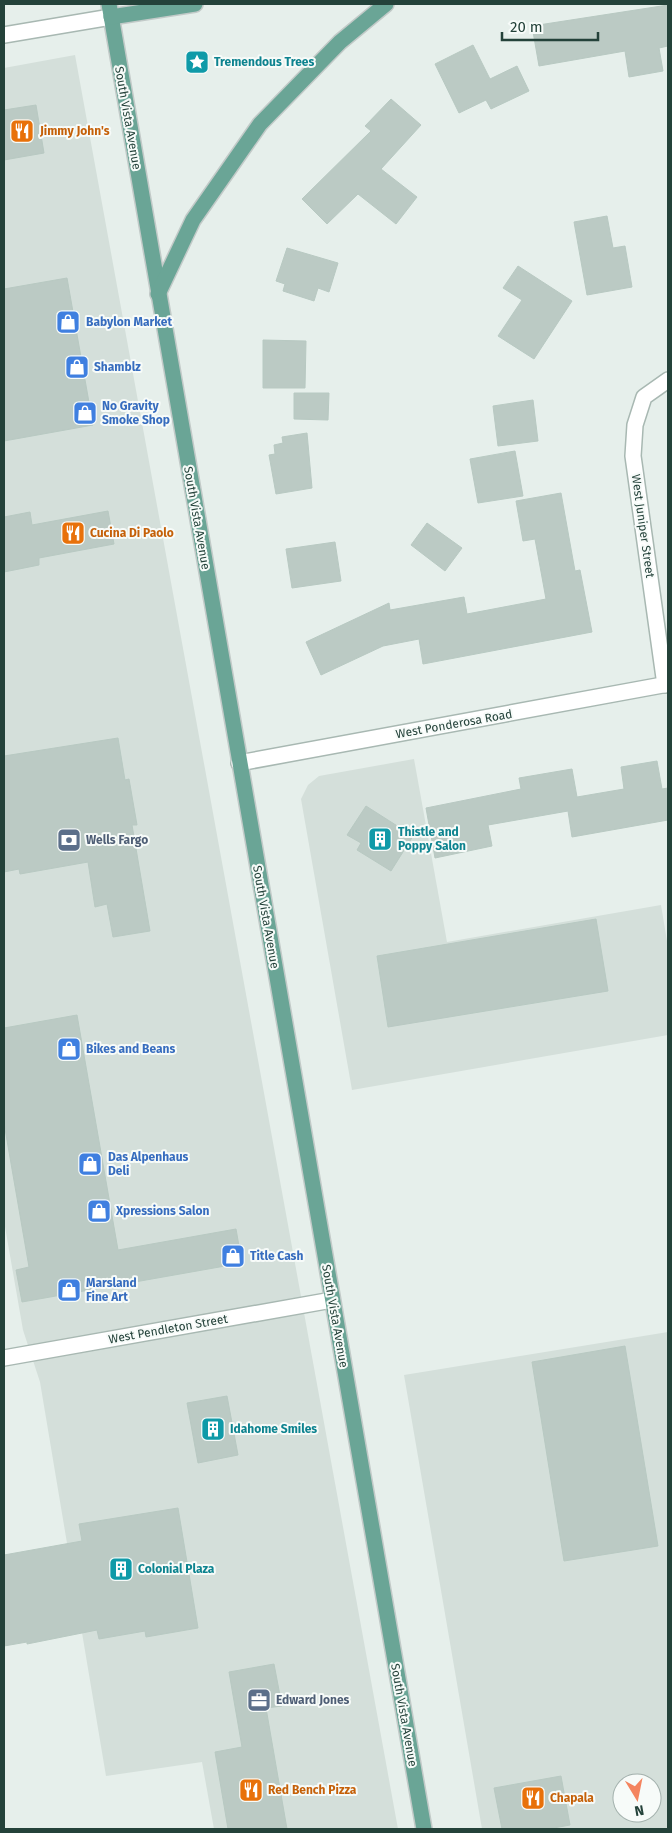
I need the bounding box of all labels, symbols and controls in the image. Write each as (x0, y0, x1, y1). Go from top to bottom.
scale bar (502, 10, 598, 42)
text: 20 m (510, 18, 543, 36)
place icon: Tremendous Trees (184, 49, 210, 75)
place label: Tremendous Trees (214, 55, 314, 69)
street label: South Vista Avenue (112, 65, 144, 171)
restaurant icon: Jimmy John's (9, 118, 35, 144)
place label: Jimmy John's (39, 124, 110, 138)
shop icon: Babylon Market (55, 309, 81, 335)
place label: Babylon Market (86, 315, 172, 329)
shop icon: Shamblz (64, 354, 90, 380)
place label: Shamblz (94, 360, 141, 374)
place label: No Gravity Smoke Shop (102, 399, 170, 427)
shop icon: No Gravity Smoke Shop (72, 400, 98, 426)
street label: South Vista Avenue (181, 465, 213, 571)
street label: West Juniper Street (629, 473, 657, 579)
restaurant icon: Cucina Di Paolo (60, 520, 86, 546)
place label: Cucina Di Paolo (90, 526, 174, 540)
street label: West Ponderosa Road (395, 707, 513, 741)
place label: Thistle and Poppy Salon (398, 825, 466, 853)
building icon: Thistle and Poppy Salon (367, 826, 393, 852)
bank icon: Wells Fargo (56, 827, 82, 853)
place label: Wells Fargo (86, 833, 148, 847)
street label: South Vista Avenue (250, 864, 282, 970)
shop icon: Bikes and Beans (56, 1036, 82, 1062)
place label: Bikes and Beans (86, 1042, 175, 1056)
place label: Das Alpenhaus Deli (108, 1150, 189, 1178)
shop icon: Das Alpenhaus Deli (77, 1151, 103, 1177)
shop icon: Xpressions Salon (86, 1198, 112, 1224)
place label: Xpressions Salon (115, 1204, 210, 1218)
shop icon: Title Cash (220, 1243, 246, 1269)
place label: Title Cash (250, 1249, 303, 1263)
street label: South Vista Avenue (319, 1263, 351, 1369)
place label: Marsland Fine Art (86, 1276, 137, 1304)
shop icon: Marsland Fine Art (56, 1277, 82, 1303)
street label: West Pendleton Street (107, 1312, 229, 1346)
building icon: Idahome Smiles (200, 1416, 226, 1442)
place label: Idahome Smiles (230, 1422, 317, 1436)
building icon: Colonial Plaza (108, 1556, 134, 1582)
place label: Colonial Plaza (138, 1562, 215, 1576)
street label: South Vista Avenue (388, 1662, 420, 1768)
office icon: Edward Jones (246, 1687, 272, 1713)
place label: Edward Jones (276, 1693, 350, 1707)
north arrow (612, 1773, 662, 1823)
restaurant icon: Red Bench Pizza (238, 1777, 264, 1803)
place label: Red Bench Pizza (268, 1783, 357, 1797)
restaurant icon: Chapala (520, 1785, 546, 1811)
place label: Chapala (550, 1791, 594, 1805)
text: N (633, 1801, 645, 1819)

